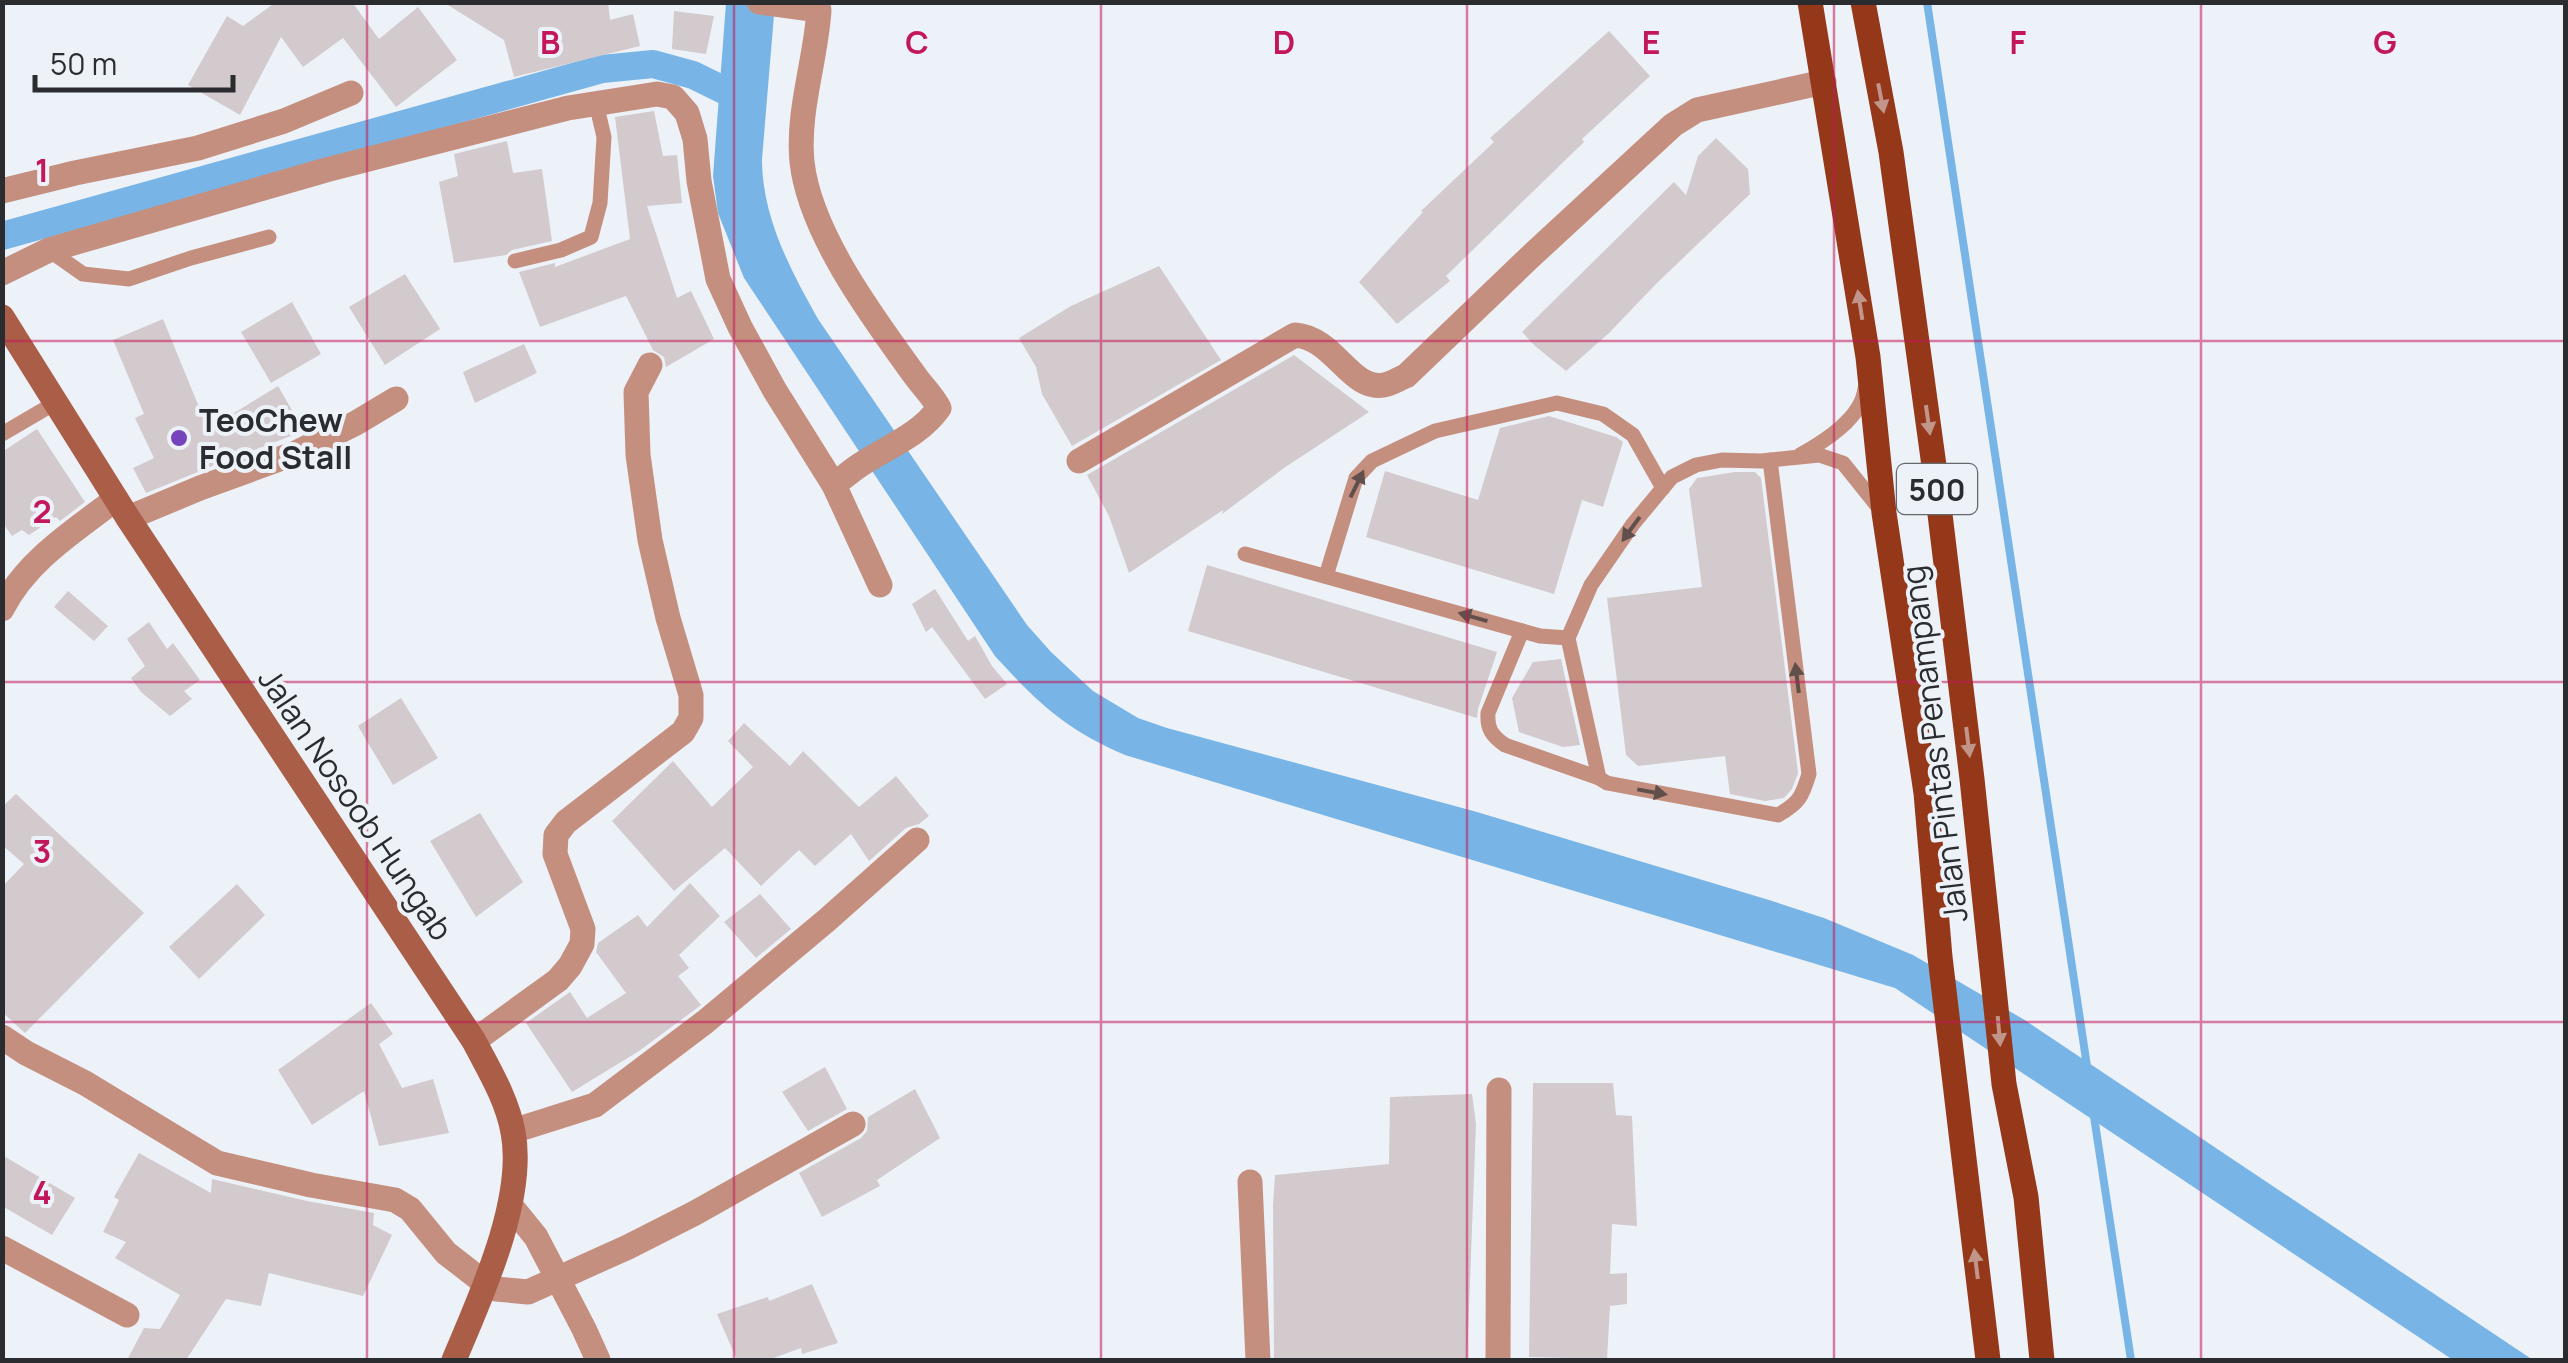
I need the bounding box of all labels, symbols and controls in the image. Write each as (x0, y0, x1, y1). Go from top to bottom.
text: B (540, 20, 560, 64)
text: C (905, 20, 929, 64)
text: D (1273, 20, 1295, 64)
text: E (1642, 20, 1660, 64)
text: F (2010, 20, 2027, 64)
text: G (2373, 20, 2397, 64)
scale bar (35, 30, 232, 92)
text: 50 m (50, 43, 117, 84)
one-way arrow (1874, 83, 1889, 115)
text: 1 (35, 148, 49, 192)
one-way arrow (1852, 289, 1867, 320)
place label: TeoChew Food Stall (199, 398, 352, 479)
one-way arrow (1920, 405, 1936, 436)
marker: TeoChew Food Stall (168, 427, 190, 449)
road number: 500 (1897, 464, 1977, 514)
one-way arrow (1348, 470, 1365, 499)
text: 2 (32, 489, 52, 533)
one-way arrow (1621, 516, 1641, 542)
street label: Jalan Pintas Penampang (1890, 563, 1978, 925)
one-way arrow (1457, 609, 1488, 624)
street label: Jalan Nosoob Hungab (248, 659, 464, 949)
one-way arrow (1789, 661, 1805, 693)
one-way arrow (1960, 727, 1976, 759)
one-way arrow (1637, 785, 1668, 800)
text: 3 (33, 829, 51, 873)
one-way arrow (1992, 1015, 2008, 1047)
text: 4 (32, 1170, 52, 1214)
one-way arrow (1968, 1247, 1984, 1279)

